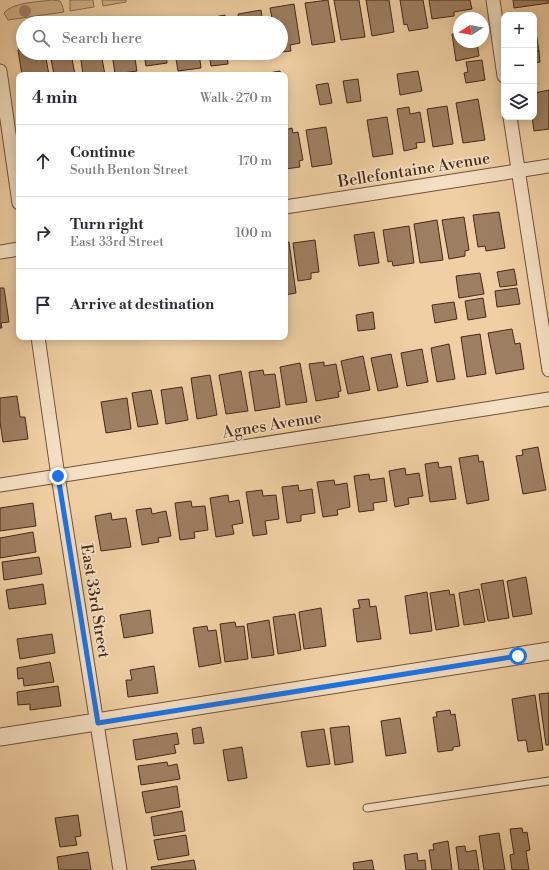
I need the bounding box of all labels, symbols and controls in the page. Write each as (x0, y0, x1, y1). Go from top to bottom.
north arrow (453, 12, 489, 48)
map controls (501, 12, 537, 120)
button: + (501, 12, 537, 48)
search box (16, 16, 288, 60)
icon: search (30, 27, 52, 49)
text: Search here (62, 29, 142, 48)
button: − (501, 48, 537, 84)
button: layers (501, 84, 537, 120)
text: 4 min (32, 87, 77, 109)
text: Walk · 270 m (200, 90, 272, 106)
text: Continue (70, 143, 135, 162)
street label: Bellefontaine Avenue (335, 148, 492, 192)
icon: ahead (32, 150, 54, 172)
text: 170 m (238, 153, 272, 169)
text: South Benton Street (70, 162, 188, 178)
text: Turn right (70, 215, 144, 234)
icon: right (32, 222, 54, 244)
text: 100 m (236, 225, 272, 241)
text: East 33rd Street (70, 234, 164, 250)
icon: arrive (32, 294, 54, 316)
text: Arrive at destination (70, 295, 214, 314)
street label: Agnes Avenue (220, 407, 323, 443)
route end (49, 467, 67, 485)
street label: East 33rd Street (76, 542, 114, 660)
route start (509, 647, 527, 665)

